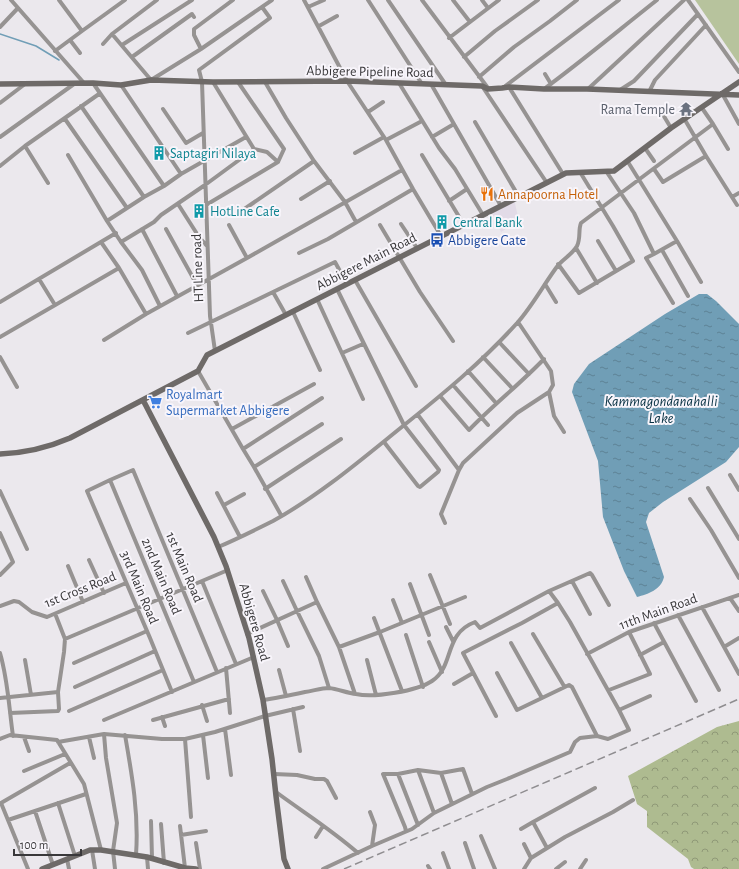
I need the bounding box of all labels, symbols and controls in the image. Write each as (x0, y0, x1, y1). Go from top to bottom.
street label: Abbigere Pipeline Road (306, 64, 434, 80)
temple icon: Rama Temple (678, 101, 694, 117)
place label: Rama Temple (601, 103, 675, 117)
building icon: Saptagiri Nilaya (151, 145, 167, 161)
place label: Saptagiri Nilaya (170, 147, 257, 161)
restaurant icon: Annapoorna Hotel (479, 186, 495, 202)
place label: Annapoorna Hotel (498, 188, 598, 202)
building icon: HotLine Cafe (191, 203, 207, 219)
place label: HotLine Cafe (210, 205, 280, 219)
building icon: Central Bank (434, 214, 450, 230)
place label: Central Bank (453, 216, 523, 230)
street label: Abbigere Main Road (314, 231, 419, 293)
bus stop icon: Abbigere Gate (429, 232, 445, 248)
street label: HT Line road (190, 233, 206, 303)
place label: Abbigere Gate (448, 234, 526, 248)
place label: Royalmart Supermarket Abbigere (166, 388, 289, 418)
supermarket icon: Royalmart Supermarket Abbigere (147, 394, 163, 410)
water label: Kammagondanahalli Lake (604, 394, 718, 426)
street label: 1st Main Road (163, 530, 205, 605)
street label: 2nd Main Road (139, 536, 183, 617)
street label: 3rd Main Road (117, 549, 161, 626)
street label: 1st Cross Road (43, 569, 118, 611)
street label: Abbigere Road (236, 582, 272, 663)
street label: 11th Main Road (617, 591, 699, 633)
scale bar (14, 831, 81, 857)
text: 100 m (20, 839, 48, 851)

